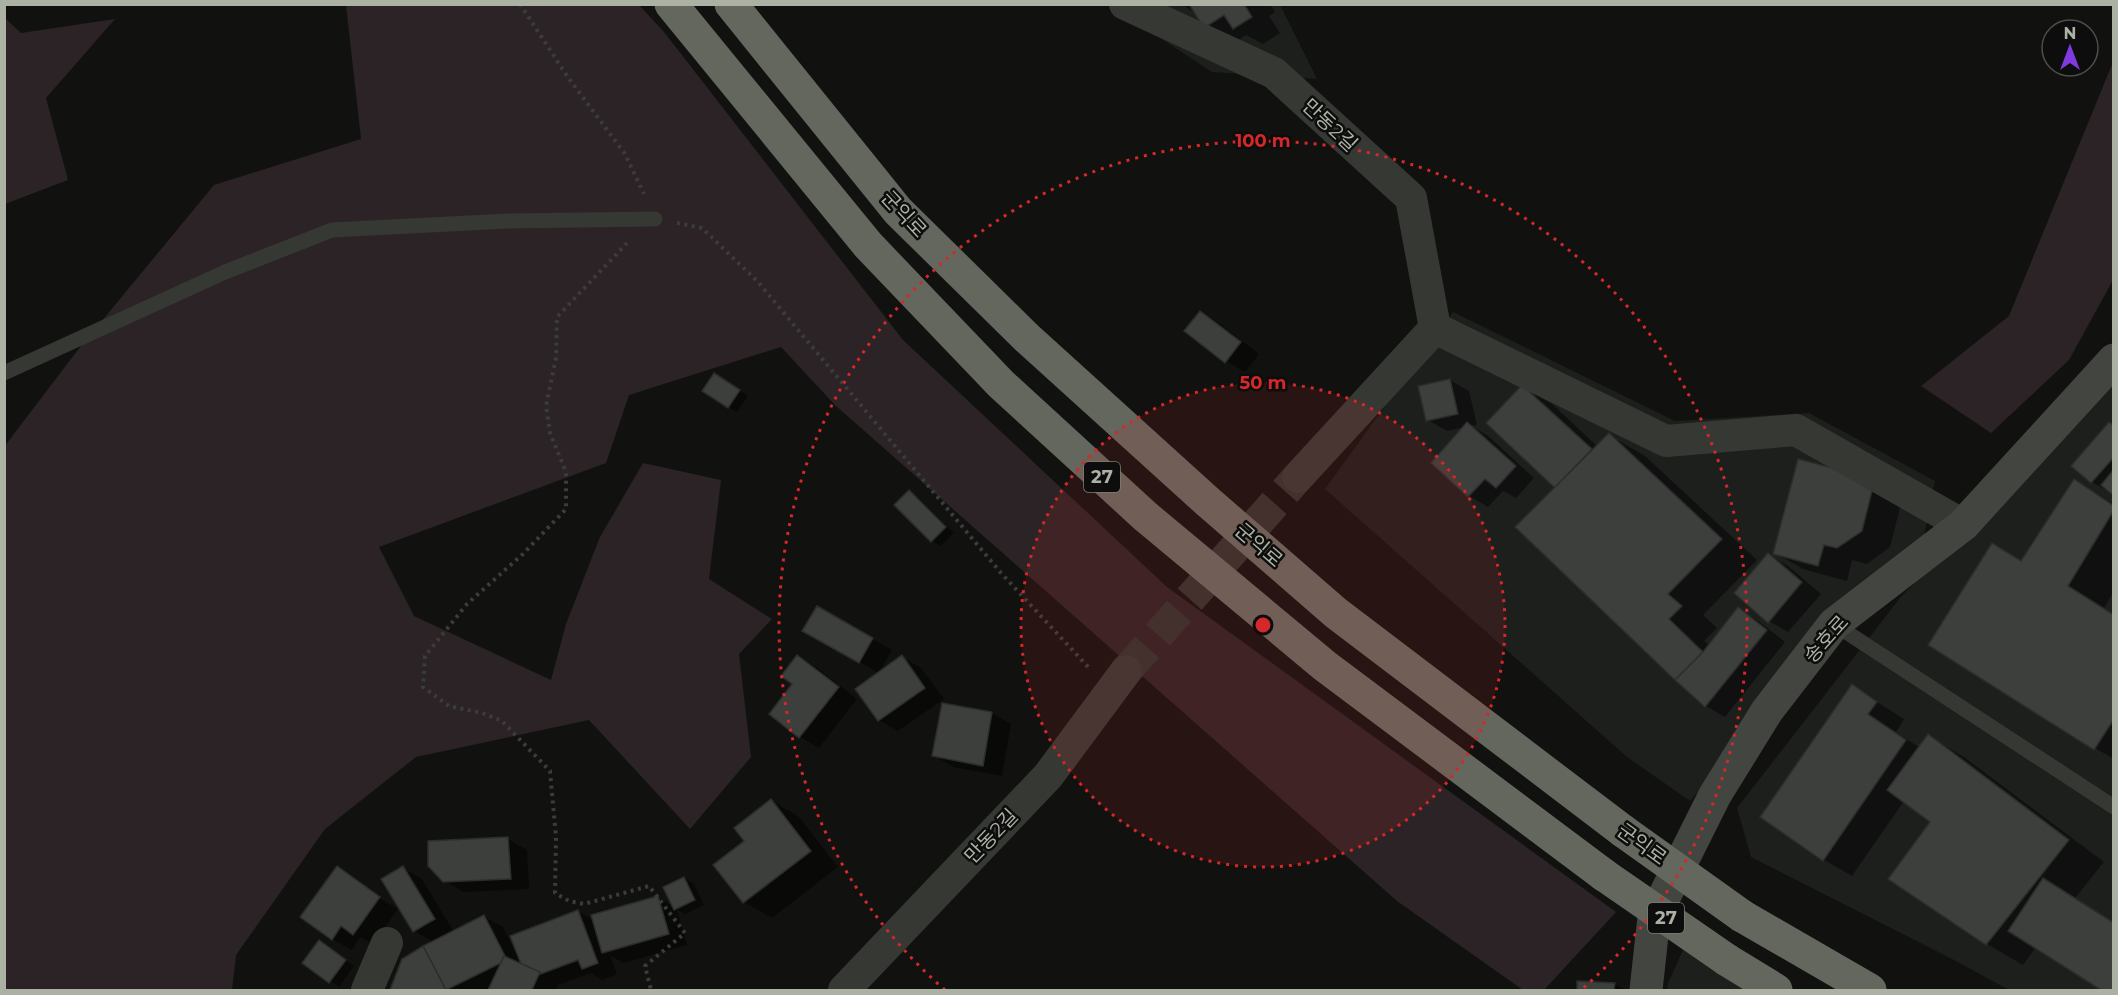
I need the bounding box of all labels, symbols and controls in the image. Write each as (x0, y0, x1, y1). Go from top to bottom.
north arrow (2040, 18, 2100, 78)
text: N (2064, 24, 2076, 43)
street label: 만동2길 (1297, 94, 1363, 156)
text: 100 m (1235, 130, 1291, 152)
street label: 군익로 (876, 186, 932, 242)
text: 50 m (1240, 372, 1286, 394)
road number: 27 (1084, 462, 1120, 492)
street label: 군익로 (1230, 518, 1288, 572)
street label: 송호로 (1799, 610, 1853, 668)
centre of rings (1253, 615, 1273, 635)
street label: 만동2길 (959, 804, 1023, 868)
street label: 군익로 (1613, 818, 1671, 870)
road number: 27 (1648, 903, 1684, 933)

